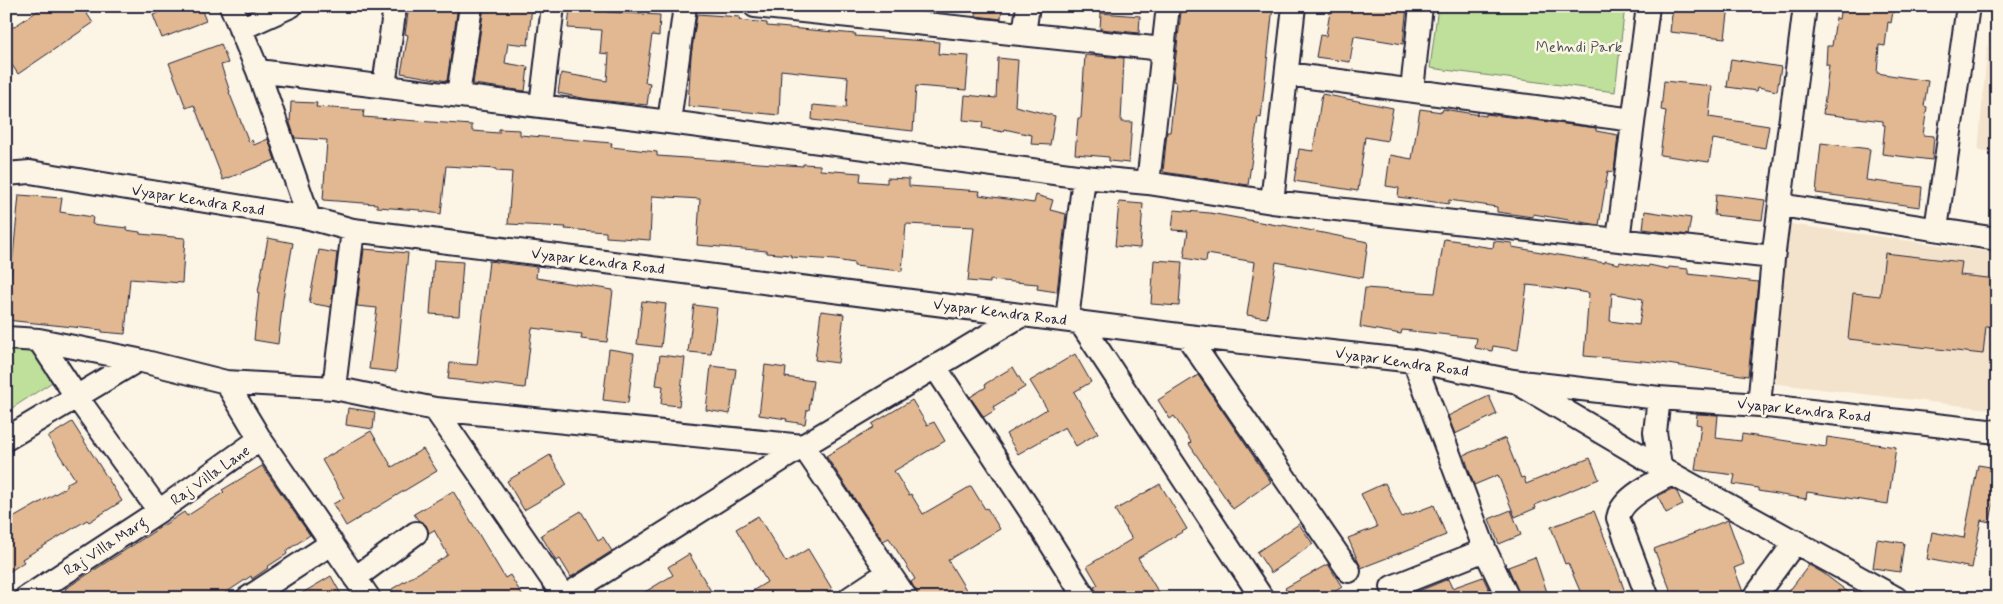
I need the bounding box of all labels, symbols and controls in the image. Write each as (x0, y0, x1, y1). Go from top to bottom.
park label: Mehndi Park (1536, 38, 1623, 58)
street label: Vyapar Kendra Road (130, 181, 266, 221)
street label: Vyapar Kendra Road (530, 244, 666, 280)
street label: Vyapar Kendra Road (932, 295, 1068, 331)
street label: Vyapar Kendra Road (1334, 344, 1470, 382)
street label: Vyapar Kendra Road (1736, 394, 1872, 428)
street label: Raj Villa Lane (167, 441, 254, 511)
street label: Raj Villa Marg (60, 513, 151, 582)

